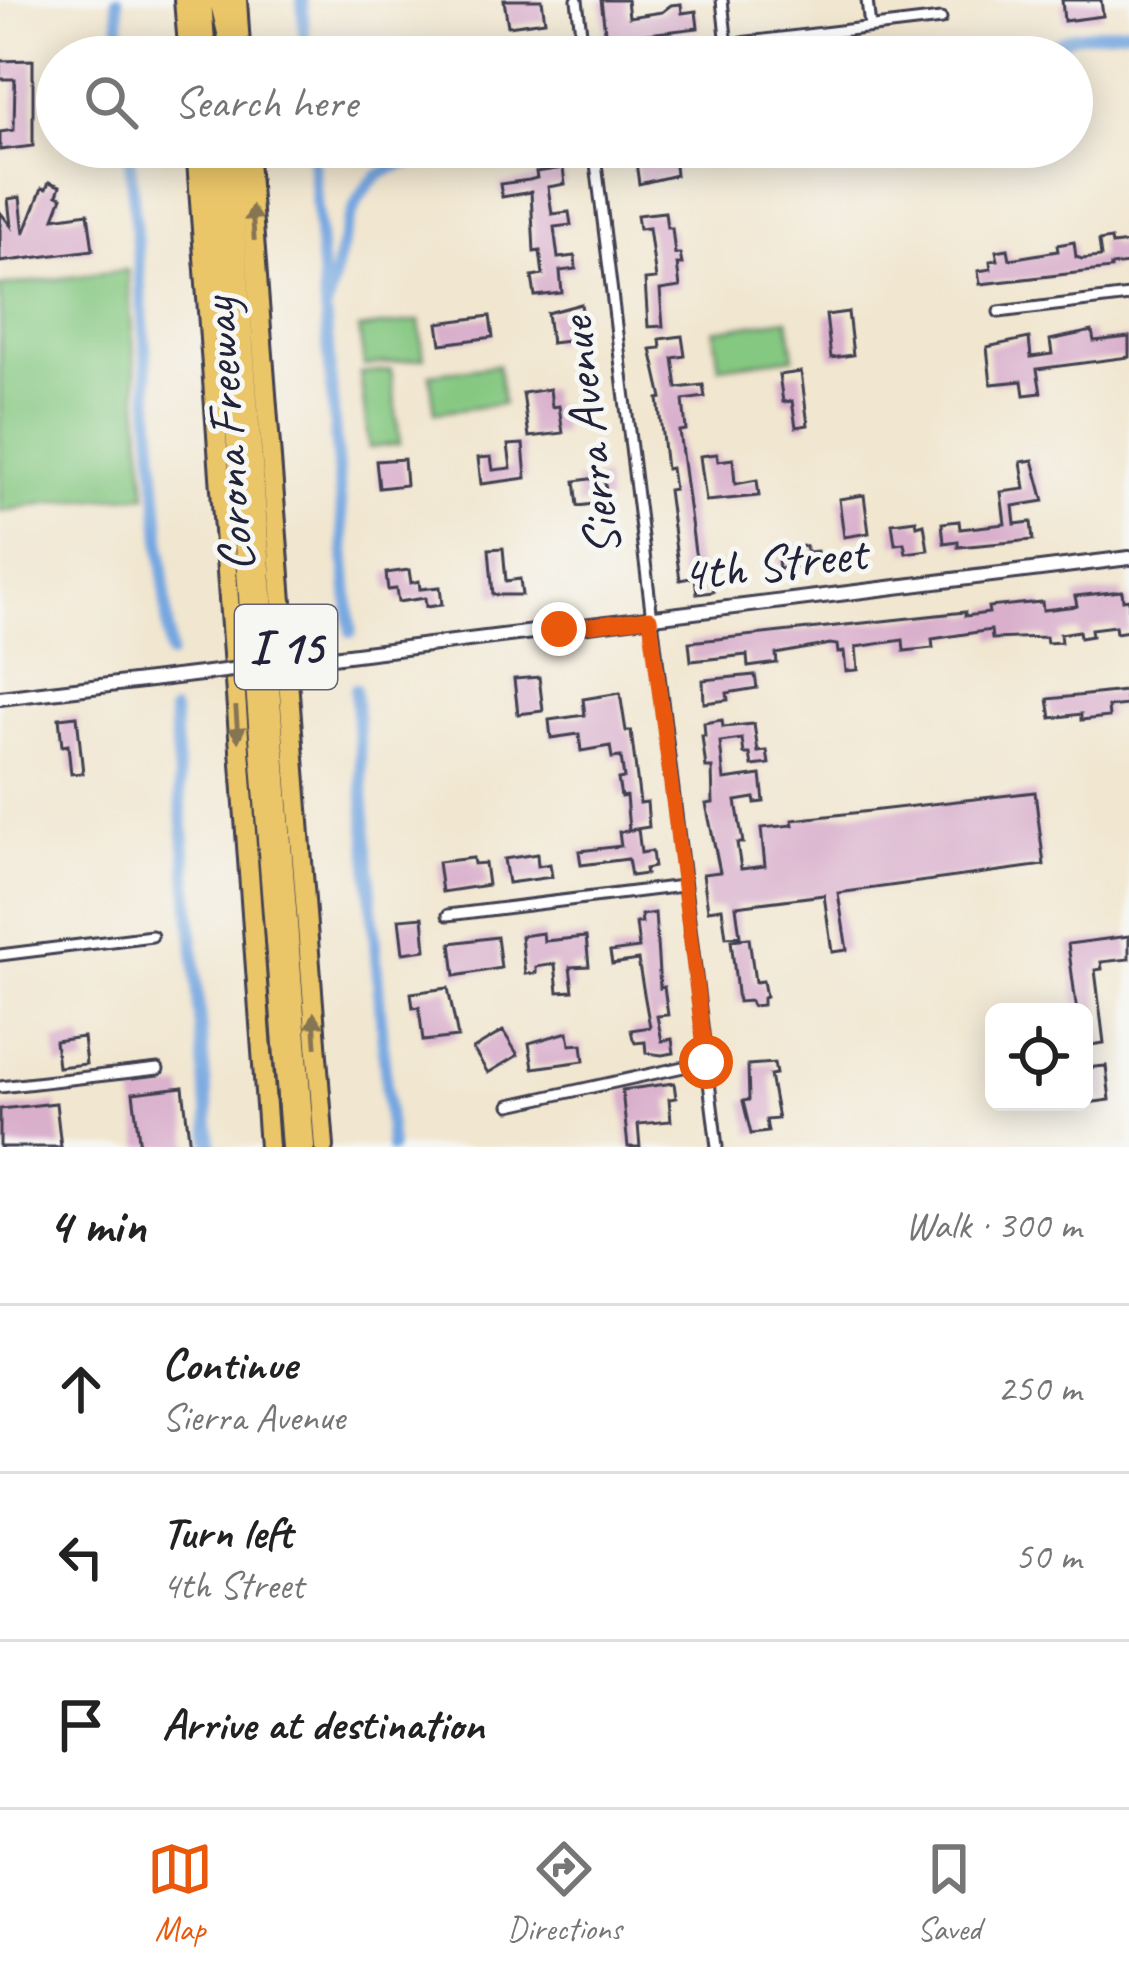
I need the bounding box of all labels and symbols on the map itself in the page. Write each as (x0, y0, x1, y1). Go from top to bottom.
one-way arrow (244, 204, 263, 241)
street label: Corona Freeway (185, 293, 268, 574)
street label: Sierra Avenue (542, 311, 635, 560)
street label: 4th Street (678, 519, 875, 606)
route end (532, 602, 586, 656)
road number: I 15 (235, 605, 337, 689)
one-way arrow (228, 706, 247, 744)
one-way arrow (306, 1011, 325, 1048)
route start (679, 1035, 733, 1089)

